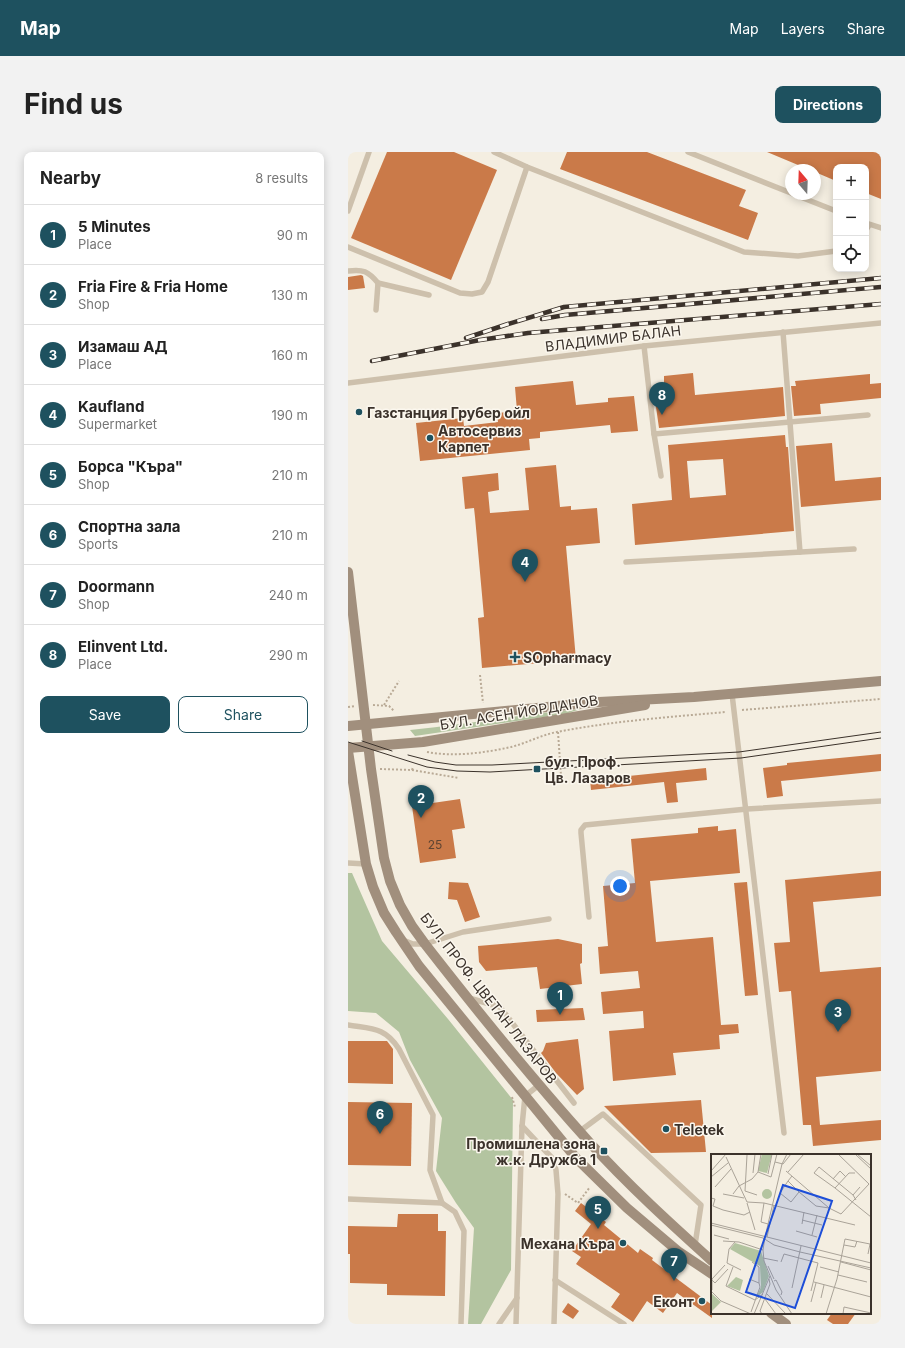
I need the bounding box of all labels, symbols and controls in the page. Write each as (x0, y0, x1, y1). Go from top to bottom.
text: Map (20, 17, 61, 40)
text: Map (730, 20, 759, 37)
text: Layers (781, 20, 825, 37)
text: Share (847, 20, 885, 37)
button: Directions (775, 86, 881, 123)
text: Find us (24, 87, 123, 121)
north arrow (785, 164, 821, 200)
map controls (833, 164, 869, 272)
button: + (833, 164, 869, 200)
text: Nearby (40, 168, 101, 188)
text: 8 results (255, 170, 308, 186)
button: − (833, 200, 869, 236)
text: 5 Minutes (78, 217, 151, 236)
text: 1 (50, 227, 56, 243)
text: 90 m (277, 227, 308, 243)
text: Place (78, 236, 112, 252)
button: locate (833, 236, 869, 272)
text: Fria Fire & Fria Home (78, 277, 228, 296)
text: 2 (49, 287, 57, 303)
text: 130 m (271, 287, 308, 303)
text: Shop (78, 296, 110, 312)
street label: ВЛАДИМИР БАЛАН (544, 321, 682, 355)
text: Изамаш АД (78, 337, 168, 356)
text: 3 (49, 347, 57, 363)
text: 160 m (271, 347, 308, 363)
text: Place (78, 356, 112, 372)
pin: 8 (649, 382, 675, 415)
text: Kaufland (78, 397, 144, 416)
place label: Газстанция Грубер ойл (367, 404, 530, 421)
text: 4 (49, 407, 57, 423)
text: 190 m (271, 407, 308, 423)
marker: Газстанция Грубер ойл (354, 407, 364, 417)
text: Supermarket (78, 416, 157, 432)
place label: Автосервиз Карпет (438, 422, 521, 455)
marker: Автосервиз Карпет (425, 433, 435, 443)
text: Борса "Къра" (78, 457, 183, 476)
text: 5 (49, 467, 57, 483)
text: 210 m (272, 467, 308, 483)
text: Shop (78, 476, 110, 492)
text: Спортна зала (78, 517, 181, 536)
text: 6 (49, 527, 57, 543)
text: 210 m (272, 527, 308, 543)
text: Sports (78, 536, 118, 552)
pin: 4 (512, 549, 538, 582)
text: Doormann (78, 577, 155, 596)
text: 7 (49, 587, 57, 603)
text: 240 m (269, 587, 308, 603)
text: Shop (78, 596, 110, 612)
text: Elinvent Ltd. (78, 637, 168, 656)
text: 8 (49, 647, 57, 663)
text: 290 m (269, 647, 308, 663)
place label: SOpharmacy (523, 649, 612, 666)
marker: SOpharmacy (510, 652, 520, 662)
text: Place (78, 656, 112, 672)
street label: БУЛ. АСЕН ЙОРДАНОВ (438, 690, 599, 733)
button: Save (40, 696, 170, 733)
button: Share (178, 696, 308, 733)
place label: бул. Проф. Цв. Лазаров (545, 753, 631, 786)
marker: бул. Проф. Цв. Лазаров (532, 764, 542, 774)
pin: 2 (408, 785, 434, 818)
house number: 25 (428, 837, 442, 852)
your location (610, 876, 630, 896)
street label: БУЛ. ПРОФ. ЦВЕТАН ЛАЗАРОВ (417, 909, 561, 1087)
pin: 1 (547, 982, 573, 1015)
pin: 3 (825, 999, 851, 1032)
pin: 6 (367, 1101, 393, 1134)
place label: Teletek (674, 1121, 725, 1138)
marker: Teletek (661, 1124, 671, 1134)
place label: Промишлена зона ж.к. Дружба 1 (466, 1135, 596, 1168)
marker: Промишлена зона ж.к. Дружба 1 (599, 1146, 609, 1156)
inset map (711, 1154, 871, 1314)
pin: 5 (585, 1196, 611, 1229)
place label: Механа Къра (521, 1235, 615, 1252)
marker: Механа Къра (618, 1238, 628, 1248)
pin: 7 (661, 1248, 687, 1281)
place label: Еконт (653, 1293, 694, 1310)
marker: Еконт (697, 1296, 707, 1306)

